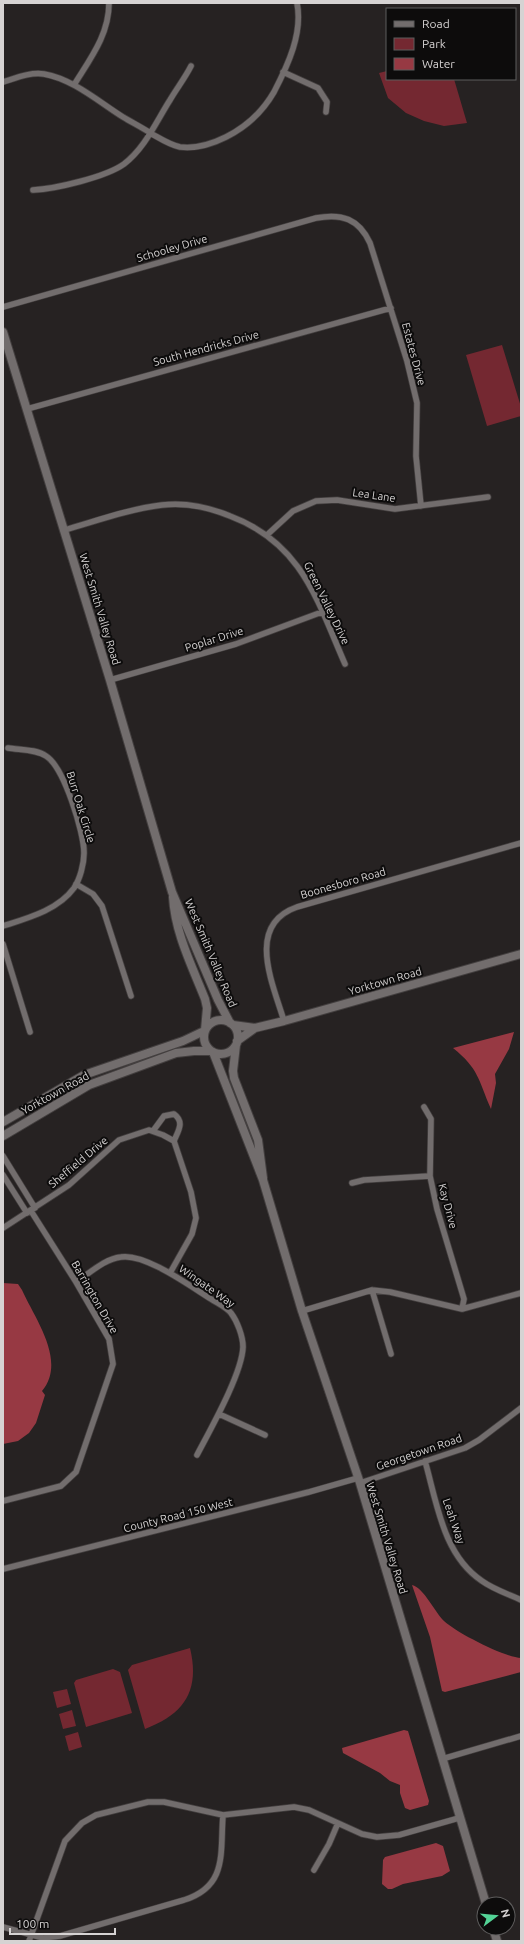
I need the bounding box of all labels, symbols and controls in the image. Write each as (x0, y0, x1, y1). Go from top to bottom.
legend (386, 8, 516, 80)
text: Road (422, 17, 450, 30)
text: Park (422, 37, 446, 50)
text: Water (422, 57, 455, 70)
street label: Schooley Drive (135, 232, 209, 264)
street label: Estates Drive (400, 321, 428, 387)
street label: South Hendricks Drive (152, 328, 260, 368)
street label: Lea Lane (352, 486, 396, 504)
street label: West Smith Valley Road (77, 552, 123, 666)
street label: Green Valley Drive (302, 560, 352, 646)
street label: Poplar Drive (183, 624, 245, 654)
street label: Burr Oak Circle (64, 770, 98, 844)
street label: Boonesboro Road (299, 865, 387, 901)
street label: West Smith Valley Road (183, 897, 239, 1009)
street label: Yorktown Road (347, 965, 423, 997)
street label: Yorktown Road (19, 1069, 91, 1117)
street label: Sheffield Drive (46, 1134, 110, 1190)
street label: Kay Drive (436, 1182, 460, 1230)
street label: Barrington Drive (69, 1259, 121, 1335)
street label: Wingate Way (177, 1262, 238, 1310)
street label: Georgetown Road (375, 1432, 463, 1472)
street label: West Smith Valley Road (364, 1481, 410, 1595)
street label: County Road 150 West (122, 1495, 234, 1534)
street label: Leah Way (441, 1497, 468, 1546)
north arrow (476, 1896, 516, 1936)
text: N (499, 1908, 513, 1919)
scale bar (10, 1910, 115, 1936)
text: 100 m (16, 1917, 49, 1930)

